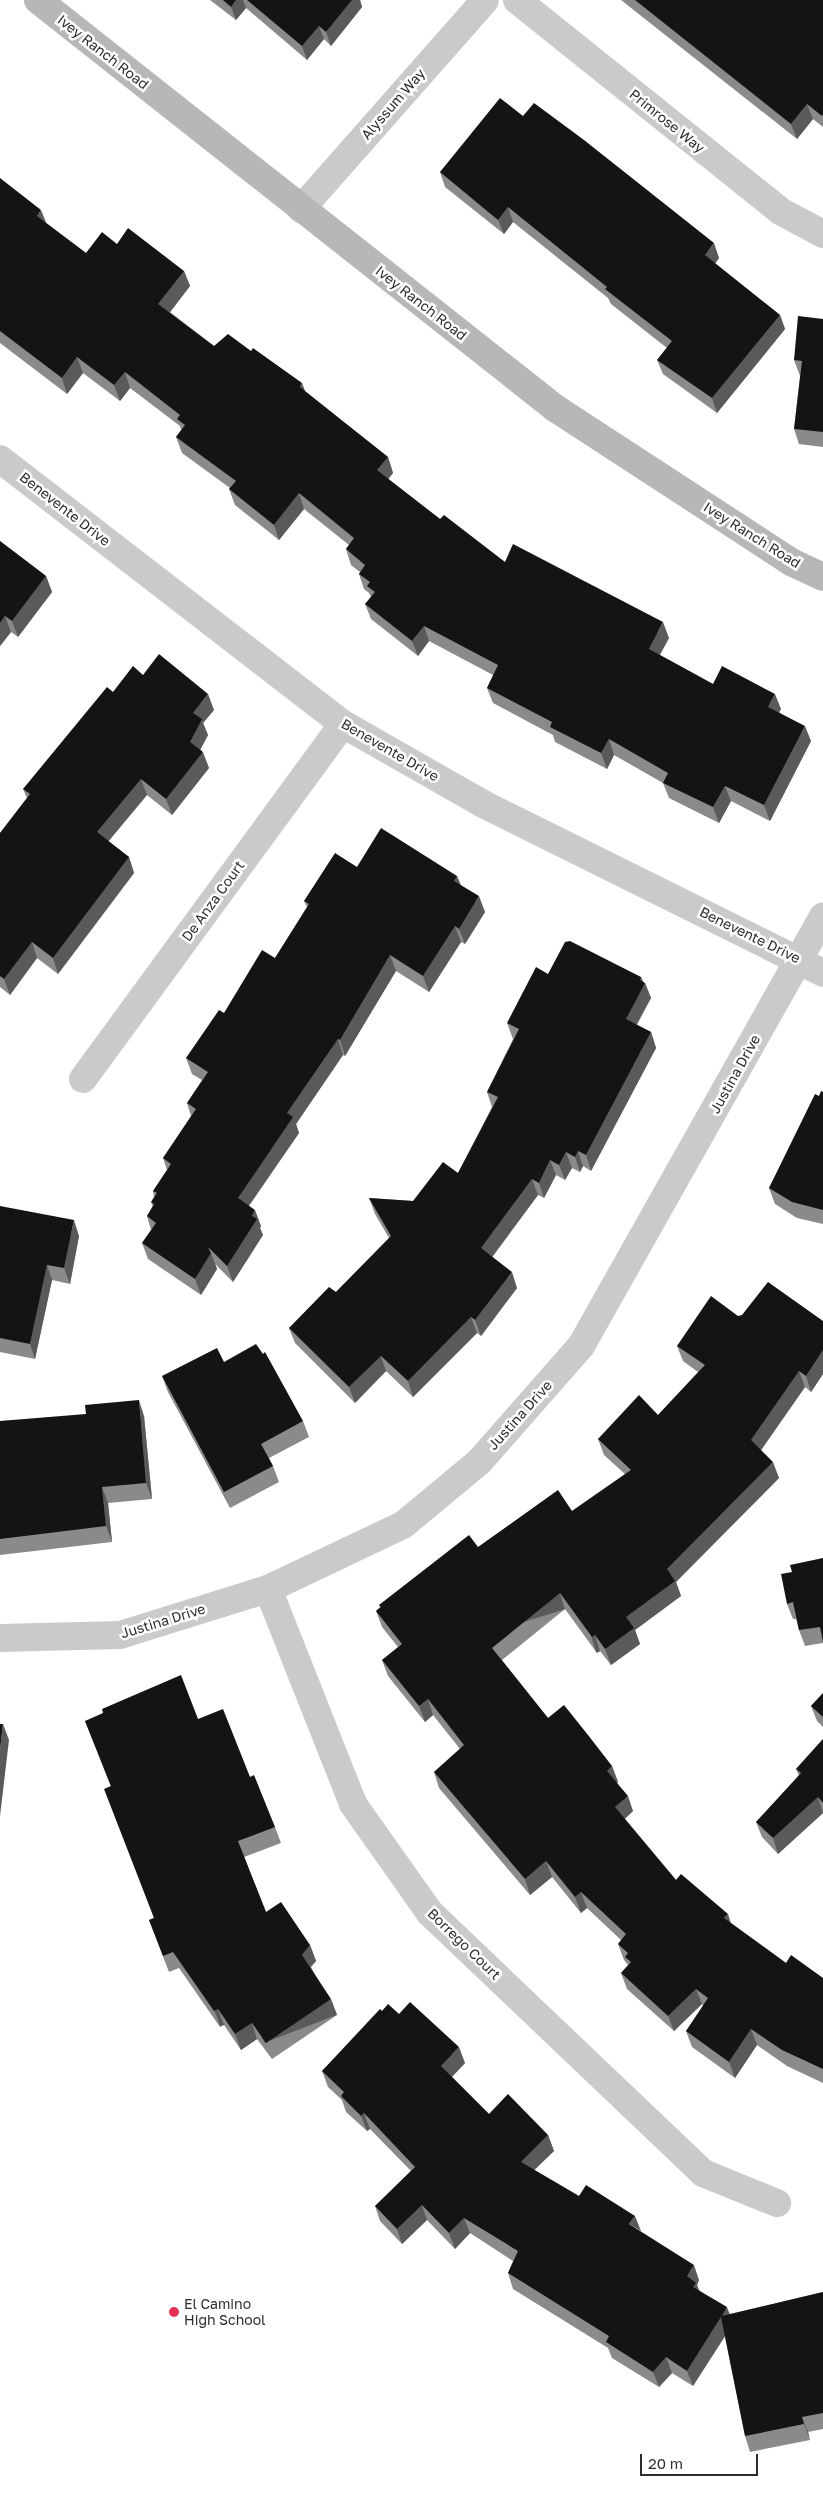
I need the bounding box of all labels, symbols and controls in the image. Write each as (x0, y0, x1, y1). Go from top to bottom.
street label: Ivey Ranch Road (54, 11, 152, 93)
street label: Alyssum Way (358, 65, 428, 143)
street label: Primrose Way (626, 86, 708, 156)
street label: Ivey Ranch Road (372, 262, 470, 344)
street label: Benevente Drive (16, 469, 114, 549)
street label: Ivey Ranch Road (700, 498, 804, 572)
street label: Benevente Drive (338, 715, 442, 785)
street label: De Anza Court (178, 857, 248, 945)
street label: Benevente Drive (697, 903, 803, 967)
street label: Justina Drive (706, 1032, 764, 1116)
street label: Justina Drive (484, 1377, 556, 1453)
street label: Justina Drive (119, 1600, 207, 1642)
street label: Borrego Court (424, 1905, 504, 1983)
place label: El Camino High School (184, 2296, 266, 2328)
marker: El Camino High School (168, 2306, 180, 2318)
scale bar (643, 2444, 760, 2476)
text: 20 m (648, 2454, 683, 2472)

